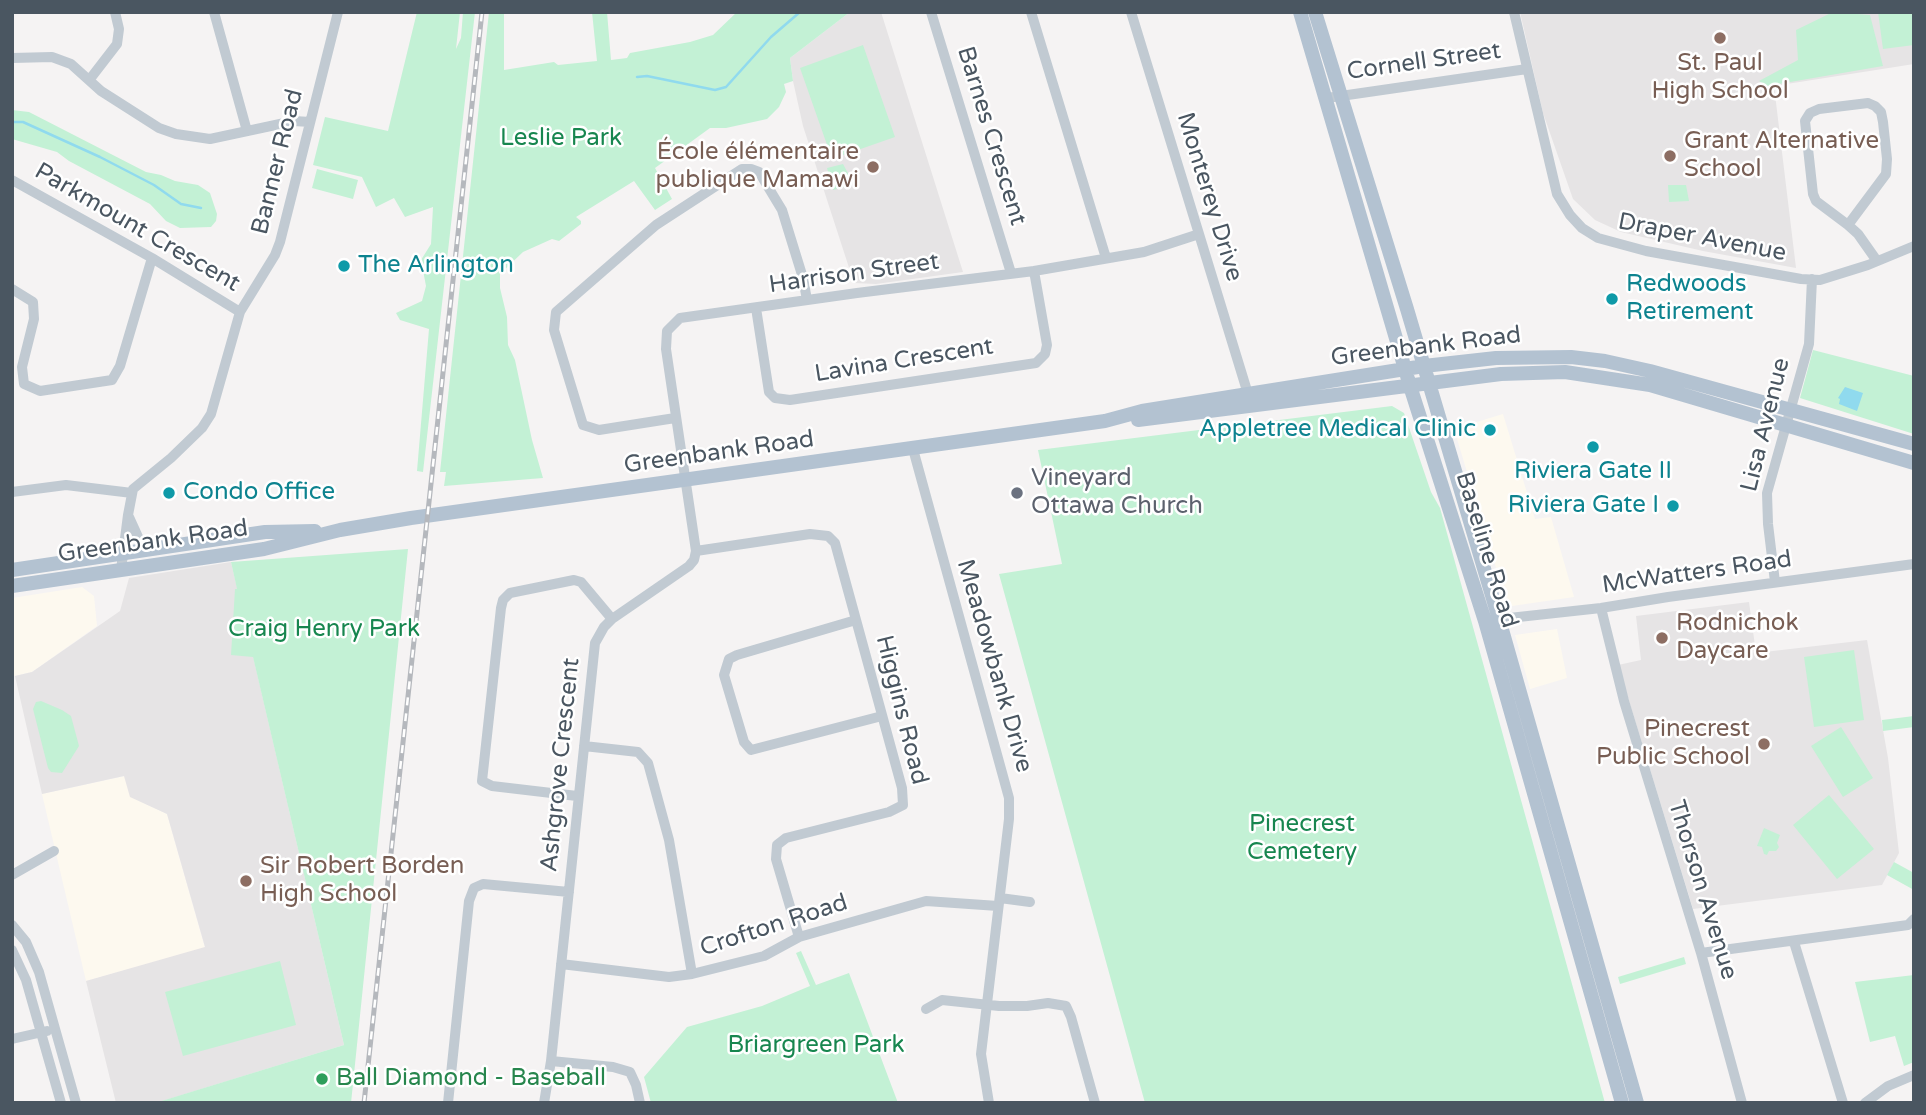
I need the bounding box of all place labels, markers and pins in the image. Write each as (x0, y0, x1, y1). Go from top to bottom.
marker: St. Paul High School (1712, 30, 1728, 46)
place label: St. Paul High School (1651, 50, 1789, 106)
place label: Grant Alternative School (1684, 128, 1879, 184)
place label: École élémentaire publique Mamawi (656, 139, 859, 195)
marker: Grant Alternative School (1662, 148, 1678, 164)
marker: École élémentaire publique Mamawi (865, 159, 881, 175)
place label: The Arlington (358, 252, 514, 280)
marker: The Arlington (336, 258, 352, 274)
place label: Redwoods Retirement (1626, 271, 1753, 327)
marker: Redwoods Retirement (1604, 291, 1620, 307)
place label: Appletree Medical Clinic (1199, 416, 1476, 444)
marker: Appletree Medical Clinic (1482, 422, 1498, 438)
marker: Riviera Gate II (1585, 439, 1601, 455)
place label: Riviera Gate II (1514, 458, 1672, 486)
place label: Vineyard Ottawa Church (1031, 465, 1203, 521)
place label: Condo Office (183, 479, 335, 507)
marker: Condo Office (161, 485, 177, 501)
marker: Vineyard Ottawa Church (1009, 485, 1025, 501)
place label: Riviera Gate I (1508, 492, 1659, 520)
marker: Riviera Gate I (1665, 498, 1681, 514)
place label: Rodnichok Daycare (1676, 610, 1798, 666)
marker: Rodnichok Daycare (1654, 630, 1670, 646)
place label: Pinecrest Public School (1596, 716, 1750, 772)
marker: Pinecrest Public School (1756, 736, 1772, 752)
place label: Sir Robert Borden High School (260, 853, 464, 909)
marker: Sir Robert Borden High School (238, 873, 254, 889)
place label: Ball Diamond - Baseball (336, 1065, 606, 1093)
marker: Ball Diamond - Baseball (314, 1071, 330, 1087)

